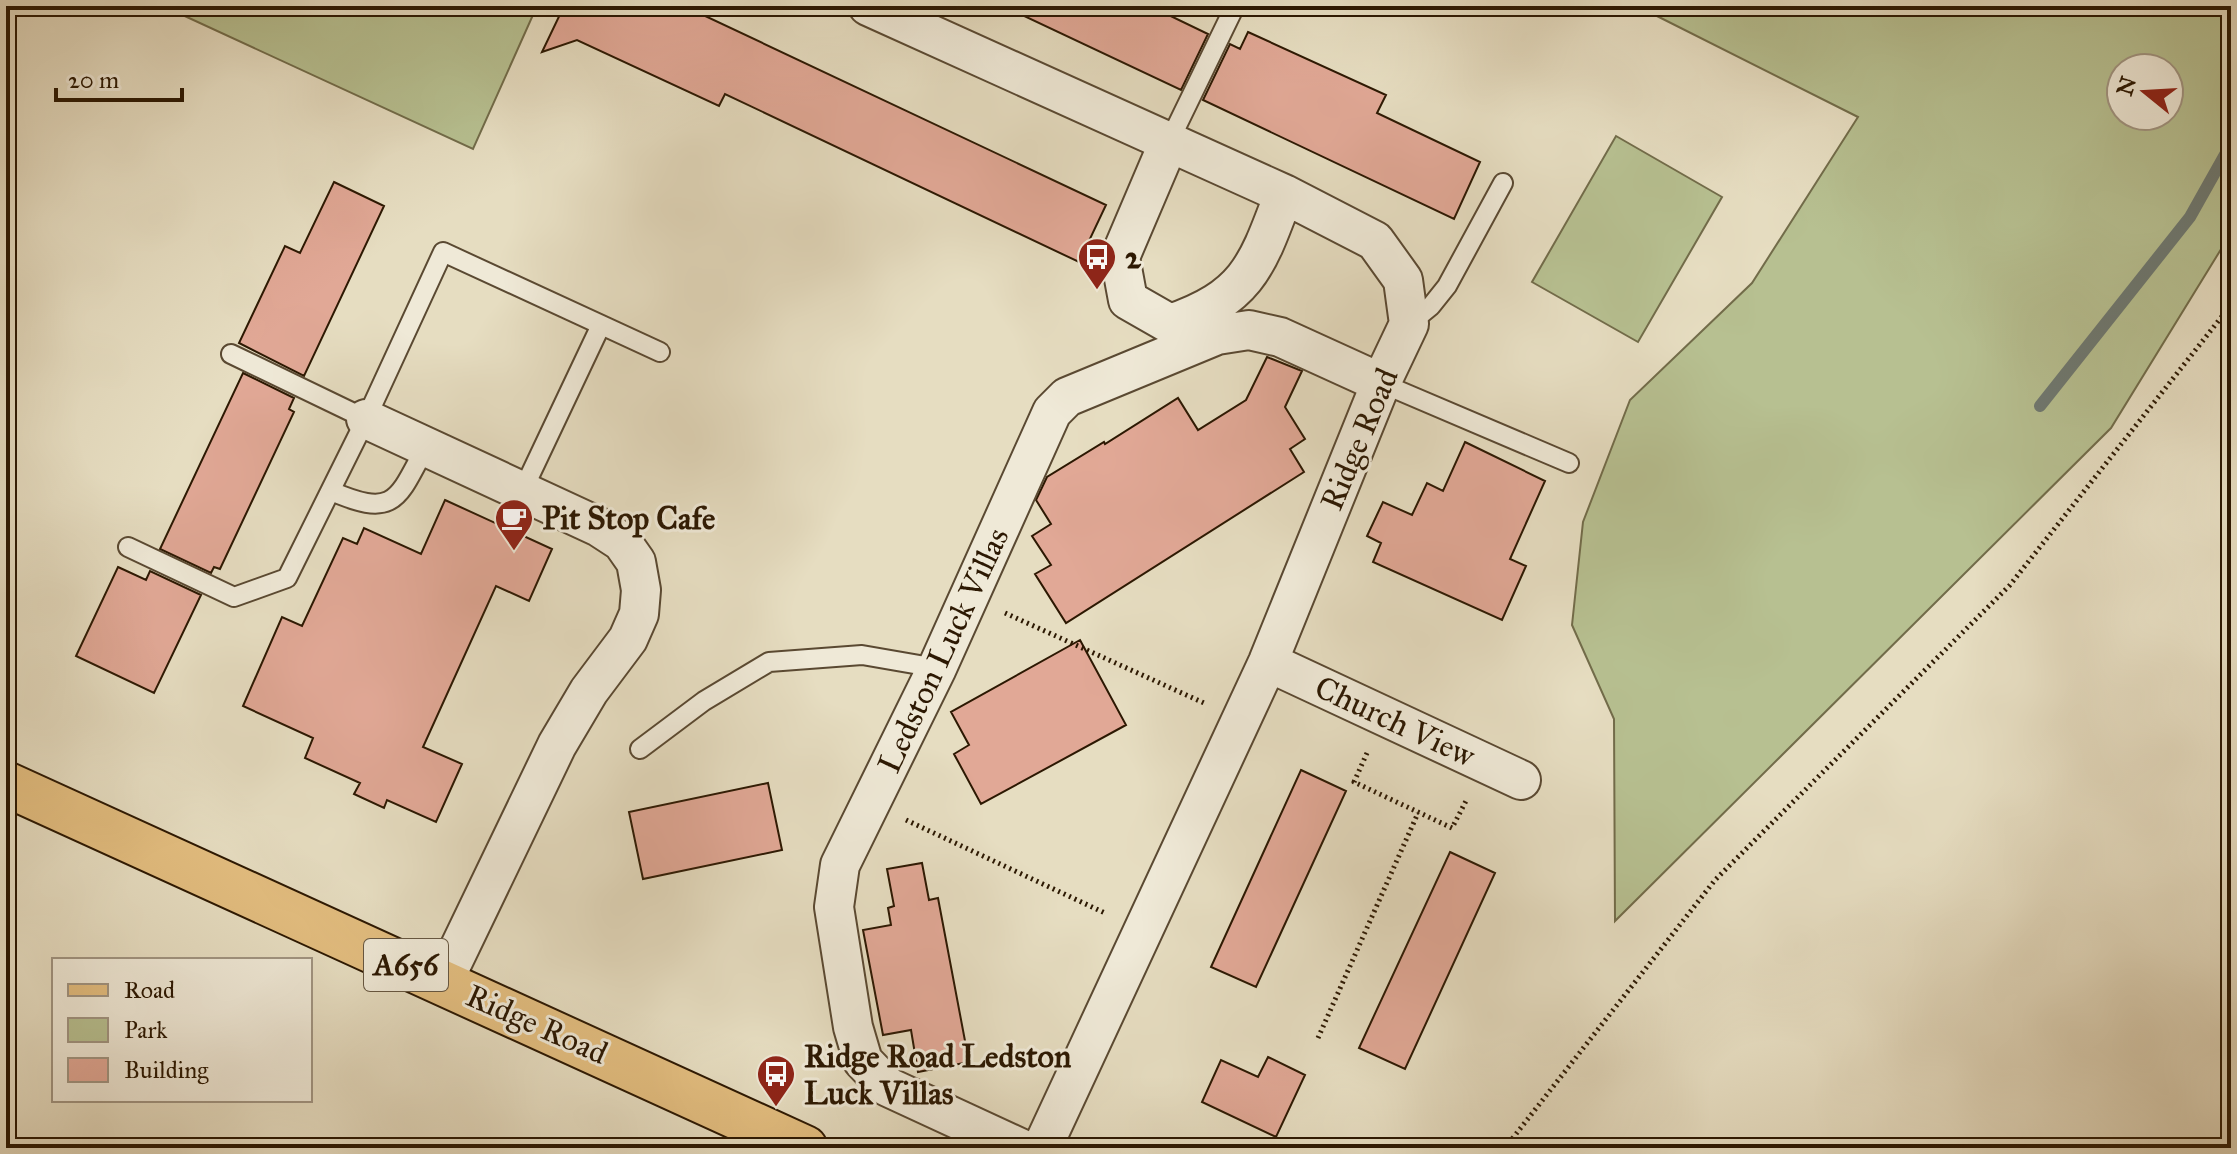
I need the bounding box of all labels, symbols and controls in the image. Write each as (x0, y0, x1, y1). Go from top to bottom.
scale bar (56, 52, 182, 102)
north arrow (2105, 52, 2185, 132)
text: 20 m (68, 65, 119, 95)
text: N (2111, 73, 2142, 99)
bus stop icon: 2 (1076, 236, 1118, 291)
place label: 2 (1125, 238, 1142, 277)
street label: Ridge Road (1312, 362, 1407, 516)
cafe icon: Pit Stop Cafe (493, 497, 535, 552)
place label: Pit Stop Cafe (542, 499, 715, 538)
street label: Ledston Luck Villas (870, 521, 1017, 779)
street label: Church View (1309, 668, 1482, 776)
road number: A656 (364, 939, 448, 991)
legend (52, 958, 312, 1102)
text: Road (124, 975, 175, 1005)
street label: Ridge Road (460, 976, 614, 1073)
text: Park (124, 1015, 168, 1045)
place label: Ridge Road Ledston Luck Villas (804, 1037, 1072, 1113)
bus stop icon: Ridge Road Ledston Luck Villas (755, 1053, 797, 1108)
text: Building (124, 1055, 209, 1085)

